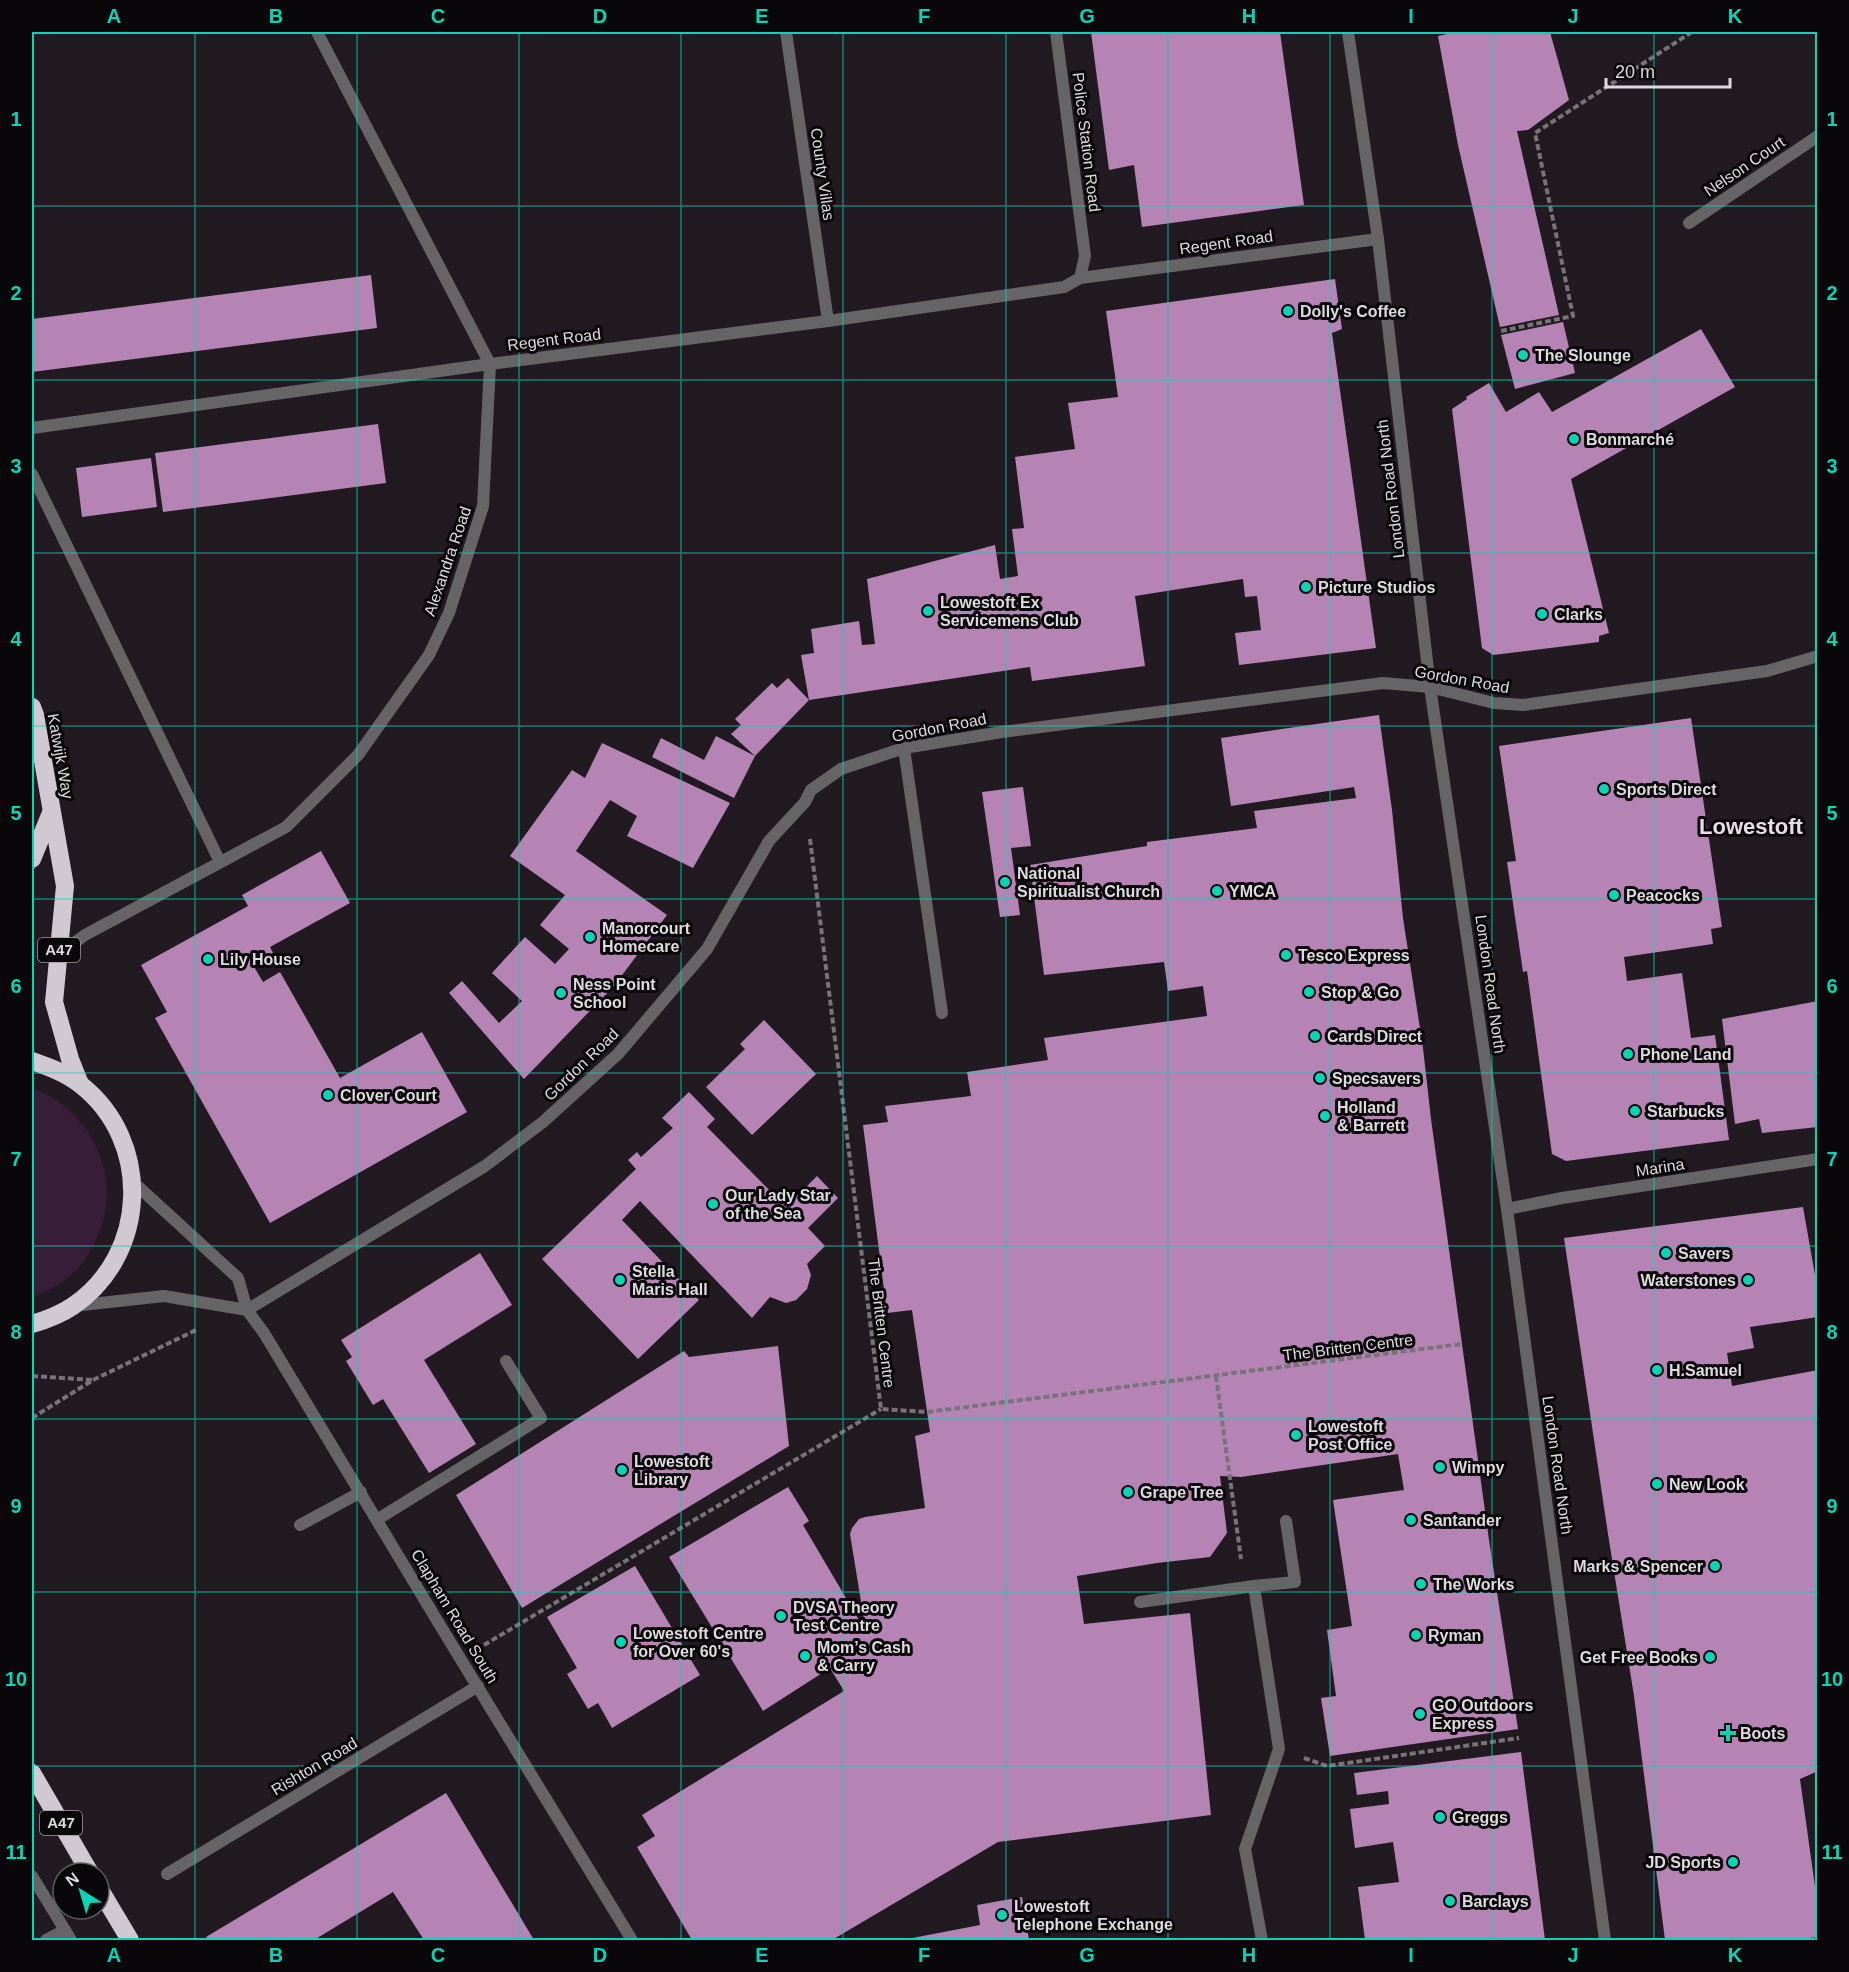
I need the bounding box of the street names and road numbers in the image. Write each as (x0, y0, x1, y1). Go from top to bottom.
street label: Police Station Road (1070, 71, 1104, 213)
street label: County Villas (808, 127, 837, 221)
street label: Nelson Court (1701, 133, 1788, 200)
street label: Regent Road (1178, 228, 1274, 257)
street label: Regent Road (506, 325, 602, 354)
street label: London Road North (1374, 419, 1407, 559)
street label: Alexandra Road (421, 504, 474, 618)
street label: Gordon Road (1413, 663, 1511, 696)
street label: Gordon Road (890, 710, 988, 745)
street label: Katwijk Way (45, 712, 76, 800)
street label: London Road North (1472, 914, 1509, 1054)
road number: A47 (38, 938, 80, 962)
street label: Gordon Road (541, 1025, 622, 1104)
street label: Marina (1635, 1155, 1686, 1180)
street label: The Britten Centre (865, 1257, 898, 1389)
street label: The Britten Centre (1282, 1331, 1414, 1364)
street label: London Road North (1539, 1395, 1576, 1535)
street label: Clapham Road South (408, 1546, 501, 1686)
street label: Rishton Road (268, 1734, 360, 1799)
road number: A47 (40, 1811, 82, 1835)

